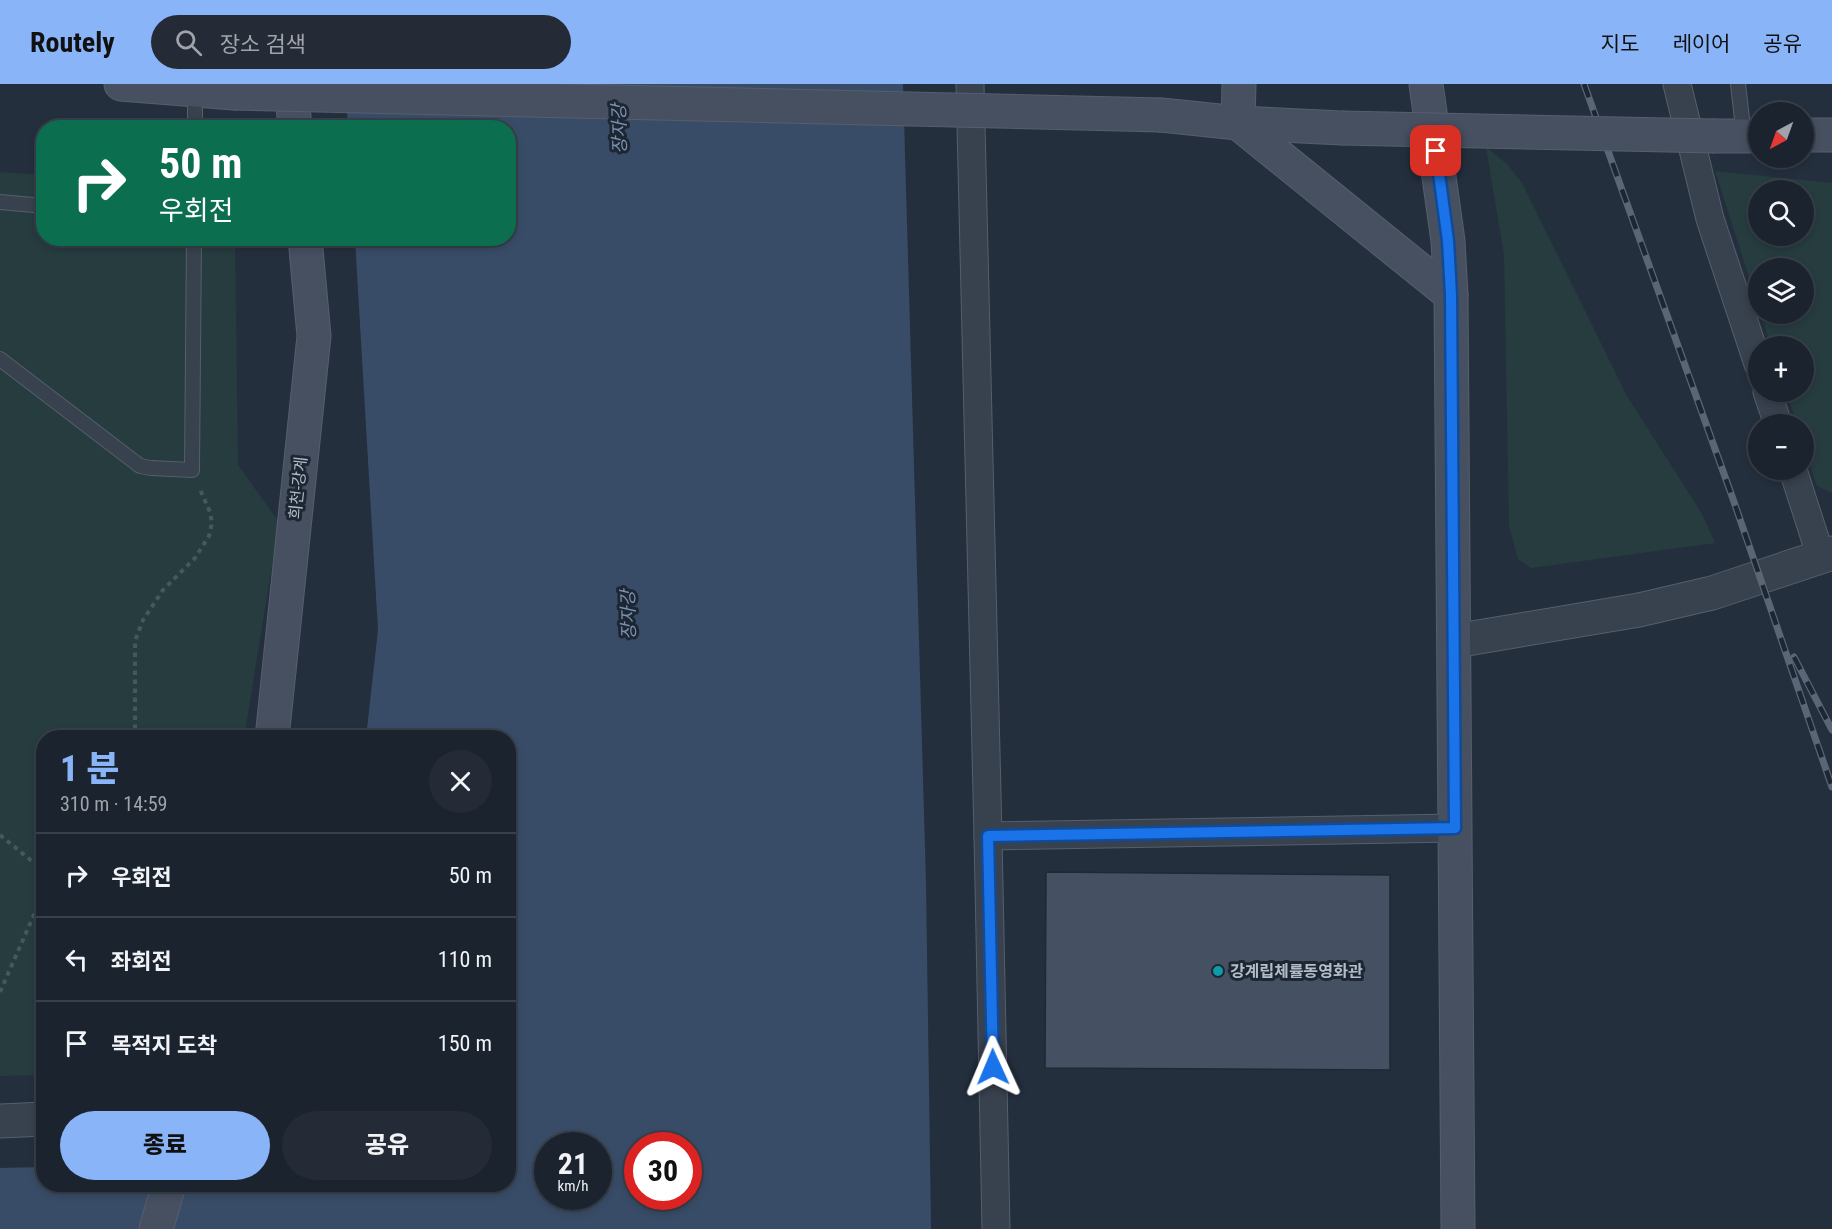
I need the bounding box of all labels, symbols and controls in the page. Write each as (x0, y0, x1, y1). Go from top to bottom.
search box (151, 15, 571, 69)
text: Routely (30, 26, 115, 59)
icon: search (172, 26, 205, 59)
text: 장소 검색 (220, 32, 306, 57)
text: 지도 (1601, 32, 1639, 56)
text: 레이어 (1672, 32, 1730, 56)
text: 공유 (1763, 32, 1802, 56)
water label: 장자강 (608, 102, 630, 154)
north arrow (1748, 102, 1814, 168)
map controls (1748, 102, 1814, 480)
pin (1410, 125, 1461, 176)
icon: arrive (1419, 134, 1452, 167)
text: 50 m (159, 139, 242, 188)
icon: right (60, 144, 138, 222)
button: search (1748, 180, 1814, 246)
text: 우회전 (159, 195, 234, 227)
button: layers (1748, 258, 1814, 324)
button: + (1748, 336, 1814, 402)
button: − (1748, 414, 1814, 480)
street label: 희천-강계 (285, 456, 311, 520)
water label: 장자강 (617, 588, 639, 640)
text: 1 분 (60, 748, 120, 790)
button: close (429, 750, 492, 813)
text: 310 m · 14:59 (60, 792, 167, 816)
icon: right (60, 859, 93, 892)
text: 50 m (449, 863, 492, 888)
text: 우회전 (111, 865, 172, 890)
icon: left (60, 943, 93, 976)
text: 110 m (438, 947, 492, 972)
text: 좌회전 (111, 949, 172, 974)
place label: 강계립체률동영화관 (1230, 962, 1363, 981)
marker: 강계립체률동영화관 (1211, 964, 1225, 978)
icon: arrive (60, 1027, 93, 1060)
text: 150 m (438, 1031, 492, 1056)
text: 목적지 도착 (111, 1033, 217, 1058)
position arrow (961, 1035, 1025, 1099)
button: 종료 (60, 1111, 270, 1180)
button: 공유 (282, 1111, 492, 1180)
speed limit sign: 30 (624, 1132, 702, 1210)
text: 21 (558, 1146, 588, 1181)
text: km/h (558, 1177, 588, 1195)

